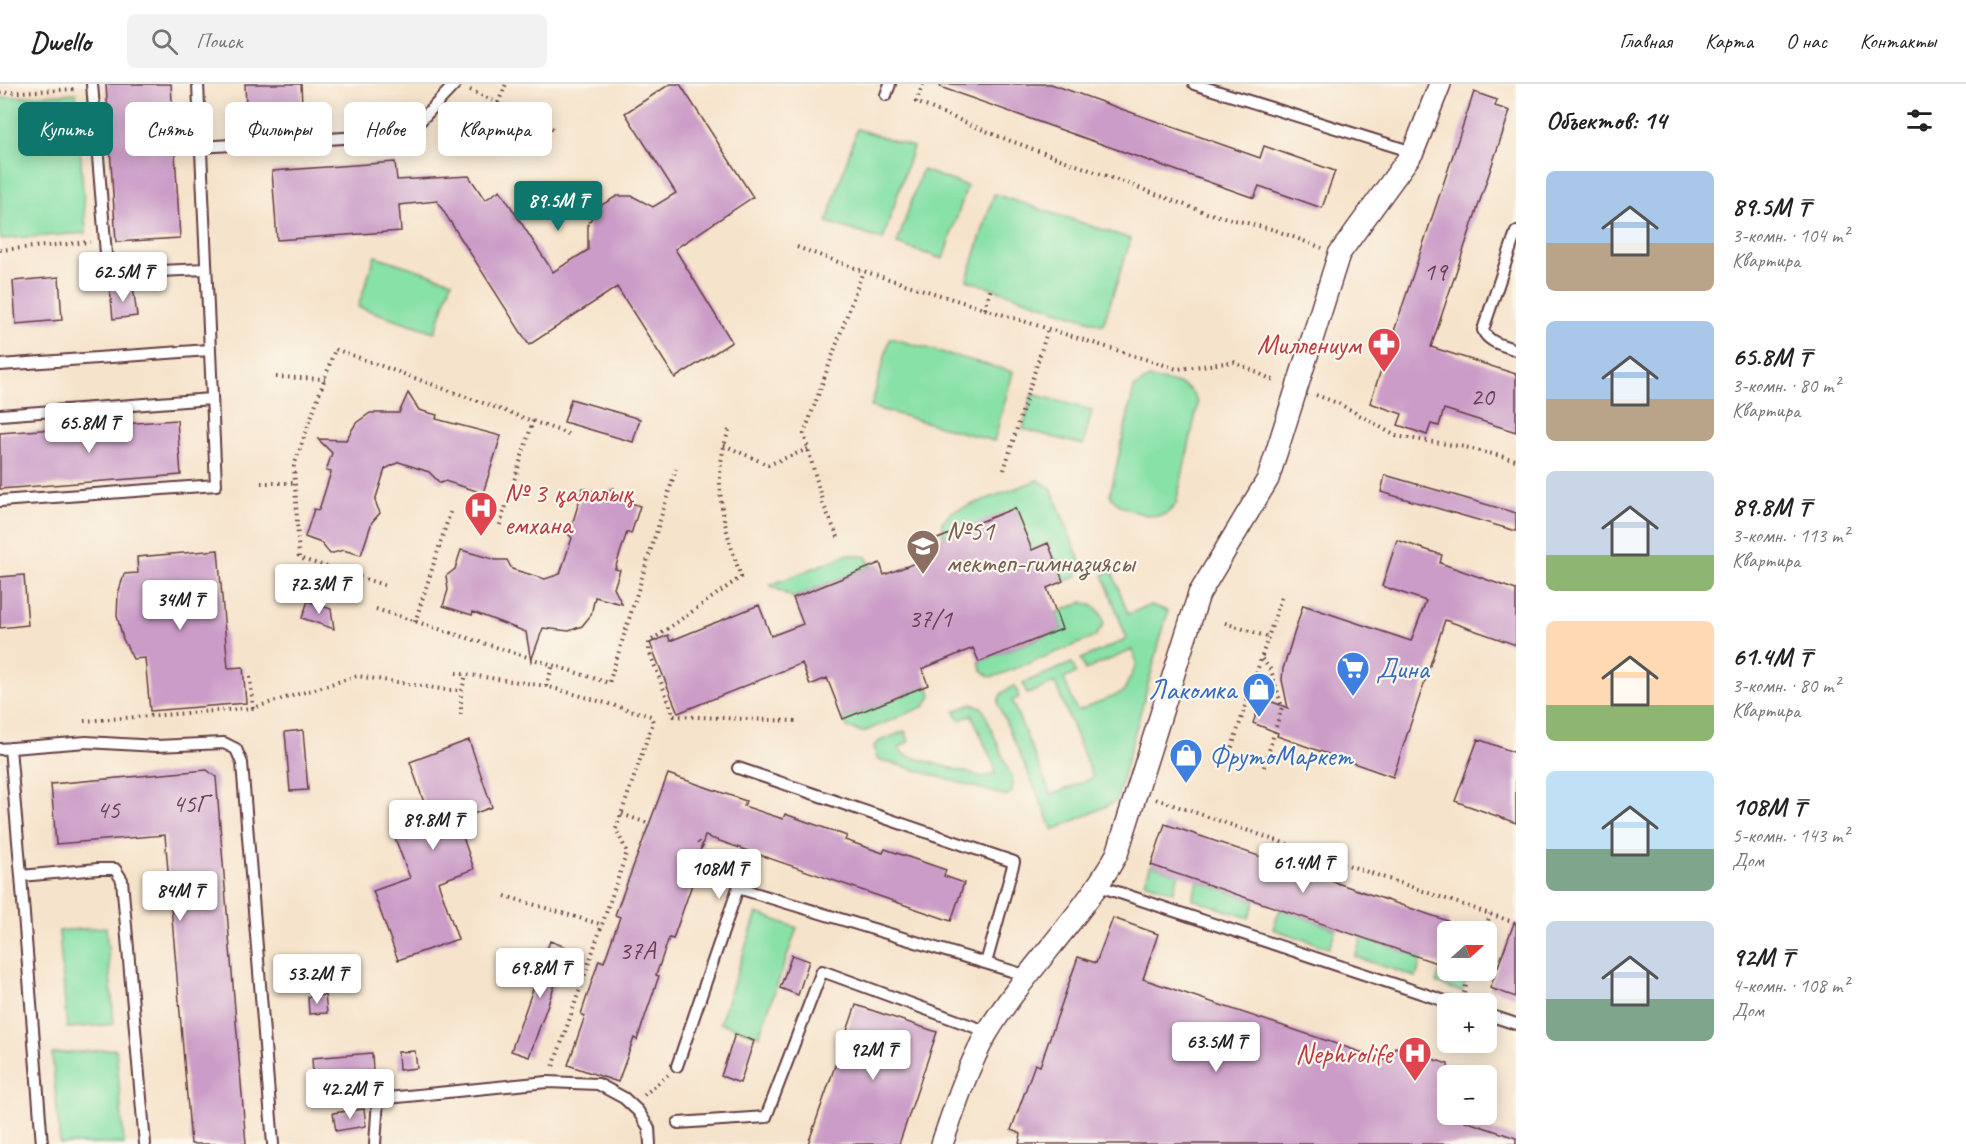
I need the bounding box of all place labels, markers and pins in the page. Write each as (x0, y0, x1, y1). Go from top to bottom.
pin: 89.5M ₸ (503, 181, 613, 232)
pin: 62.5M ₸ (68, 252, 178, 303)
pharmacy icon: Миллениум (1366, 326, 1402, 373)
place label: Миллениум (1257, 327, 1362, 362)
pin: 65.8M ₸ (34, 403, 144, 454)
place label: № 3 қалалық емхана (504, 475, 635, 542)
hospital icon: № 3 қалалық емхана (463, 490, 499, 537)
place label: №51 мектеп-гимназиясы (946, 513, 1137, 581)
school or university icon: №51 мектеп-гимназиясы (905, 528, 941, 575)
pin: 72.3M ₸ (264, 564, 374, 615)
pin: 34M ₸ (138, 580, 222, 631)
supermarket icon: Дина (1335, 650, 1371, 697)
place label: Дина (1376, 651, 1431, 686)
shop icon: Лакомка (1241, 671, 1277, 718)
place label: Лакомка (1149, 672, 1239, 707)
shop icon: ФрутоМаркет (1168, 737, 1204, 784)
place label: ФрутоМаркет (1209, 738, 1354, 773)
pin: 89.8M ₸ (378, 800, 488, 851)
pin: 61.4M ₸ (1248, 843, 1358, 894)
pin: 108M ₸ (670, 849, 768, 900)
pin: 84M ₸ (138, 871, 222, 922)
pin: 69.8M ₸ (485, 948, 595, 999)
pin: 53.2M ₸ (262, 954, 372, 1005)
pin: 63.5M ₸ (1161, 1022, 1271, 1073)
pin: 92M ₸ (831, 1030, 915, 1081)
hospital icon: Nephrolife (1397, 1035, 1433, 1082)
place label: Nephrolife (1295, 1036, 1394, 1071)
pin: 42.2M ₸ (295, 1069, 405, 1120)

